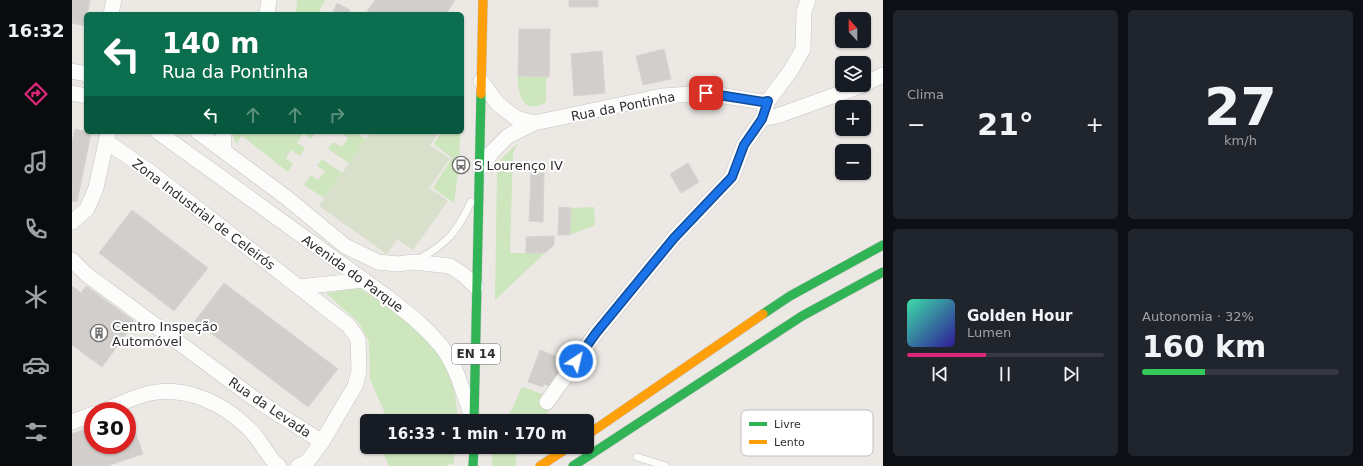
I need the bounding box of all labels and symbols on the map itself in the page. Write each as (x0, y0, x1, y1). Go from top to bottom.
north arrow (835, 12, 871, 48)
pin (689, 76, 723, 110)
street label: Rua da Pontinha (570, 89, 676, 124)
bus stop icon: S Lourenço IV (451, 155, 471, 175)
street label: Zona Industrial de Celeirós (129, 156, 278, 273)
place label: S Lourenço IV (474, 158, 563, 173)
street label: Avenida do Parque (299, 232, 406, 315)
place label: Centro Inspeção Automóvel (112, 319, 218, 349)
building icon: Centro Inspeção Automóvel (89, 323, 109, 343)
position arrow (555, 340, 597, 382)
road number: EN 14 (452, 344, 500, 364)
street label: Rua da Levada (226, 374, 314, 440)
speed limit sign: 30 (84, 402, 136, 454)
legend (741, 410, 873, 456)
text: Livre (774, 418, 801, 431)
text: Lento (774, 436, 805, 449)

